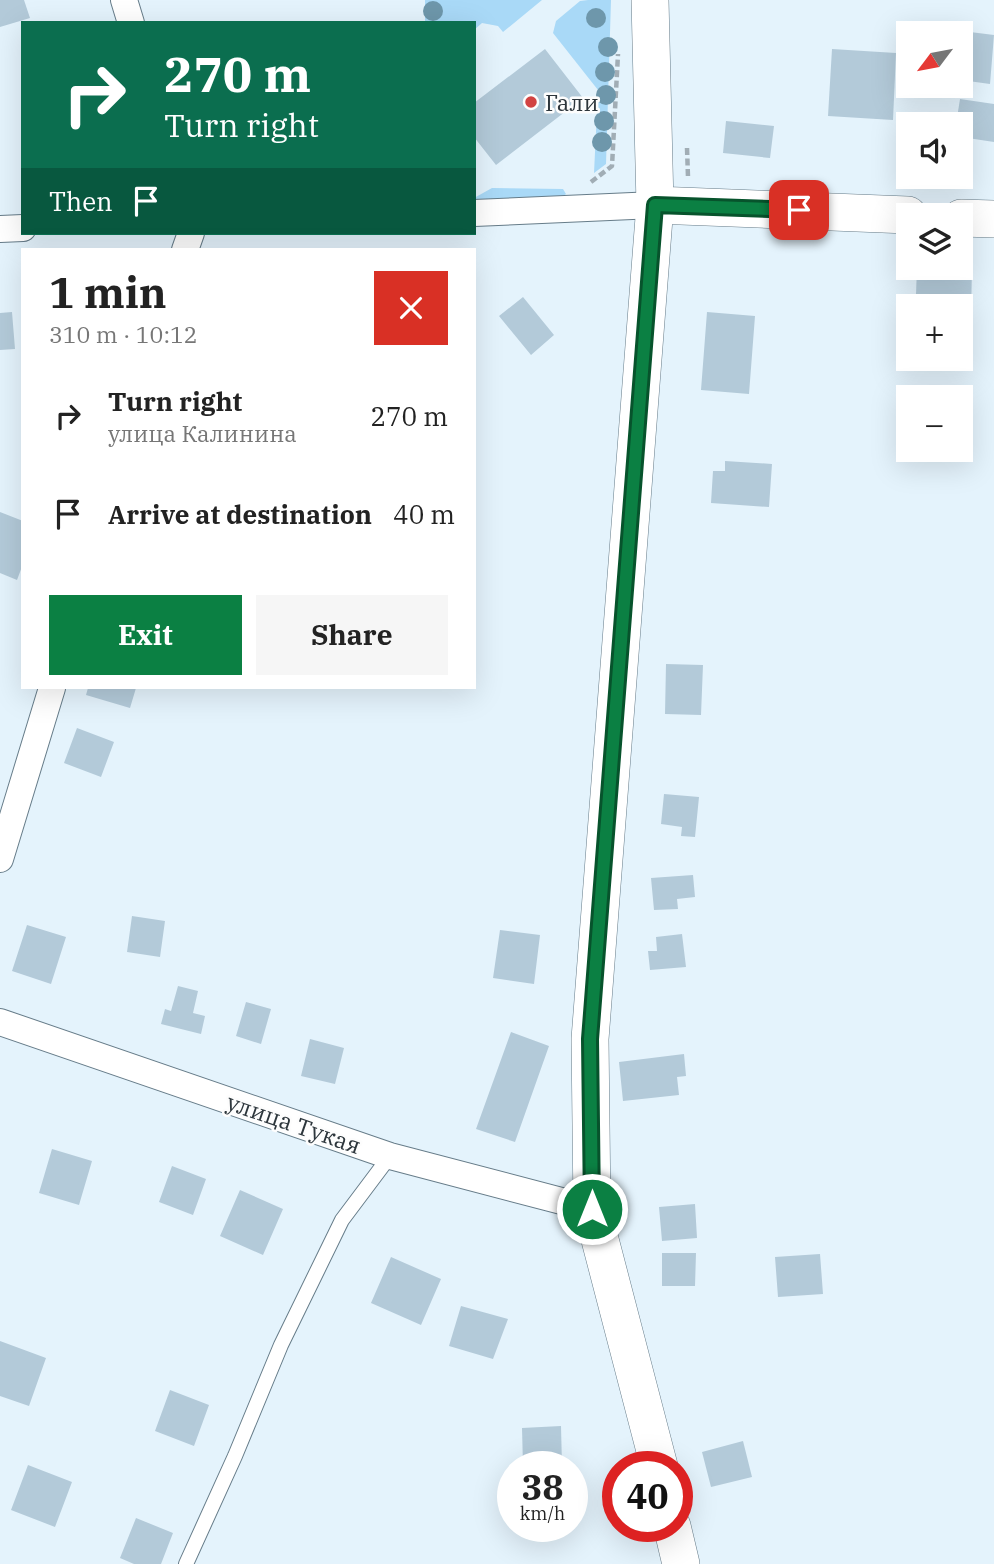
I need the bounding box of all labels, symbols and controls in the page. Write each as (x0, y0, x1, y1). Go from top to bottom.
north arrow (896, 21, 973, 98)
map controls (896, 21, 973, 462)
text: 270 m (164, 42, 311, 105)
icon: right (49, 49, 140, 140)
place label: Гали (545, 87, 599, 117)
marker: Гали (523, 94, 539, 110)
text: Turn right (164, 104, 319, 146)
button: sound (896, 112, 973, 189)
pin (769, 180, 829, 240)
icon: arrive (127, 182, 165, 220)
text: Then (49, 184, 113, 218)
icon: arrive (780, 191, 818, 229)
button: layers (896, 203, 973, 280)
text: 1 min (49, 265, 167, 320)
button: close (374, 271, 448, 345)
button: + (896, 294, 973, 371)
text: 310 m · 10:12 (49, 319, 198, 349)
text: Turn right (108, 384, 242, 418)
button: − (896, 385, 973, 462)
icon: right (49, 397, 87, 435)
text: 270 m (370, 399, 448, 433)
text: улица Калинина (108, 418, 297, 448)
icon: arrive (49, 495, 87, 533)
text: Arrive at destination (108, 497, 372, 531)
text: 40 m (393, 497, 455, 531)
button: Exit (49, 595, 242, 675)
button: Share (256, 595, 448, 675)
street label: улица Тукая (223, 1086, 365, 1160)
position arrow (555, 1172, 629, 1246)
speed limit sign: 40 (602, 1451, 693, 1542)
text: 38 (521, 1464, 564, 1510)
text: km/h (520, 1502, 565, 1525)

